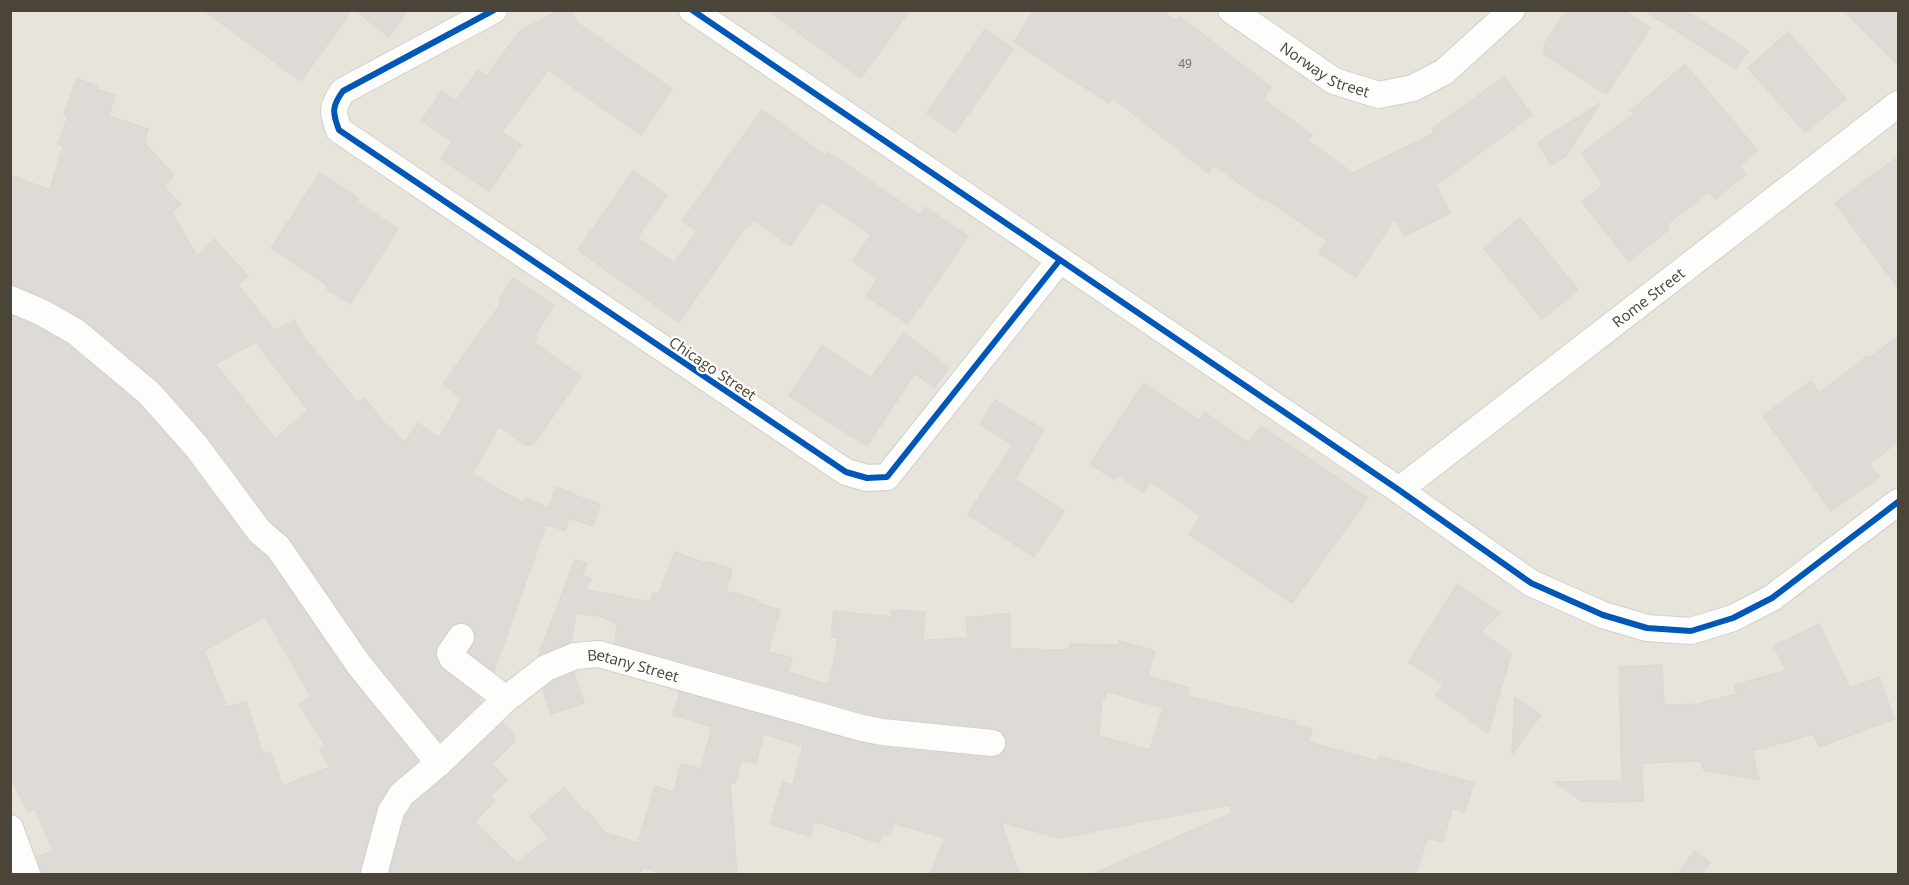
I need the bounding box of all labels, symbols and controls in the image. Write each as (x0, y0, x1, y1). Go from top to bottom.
street label: Norway Street (1276, 37, 1372, 101)
house number: 49 (1178, 55, 1192, 72)
street label: Rome Street (1608, 263, 1688, 332)
street label: Chicago Street (666, 331, 760, 405)
street label: Betany Street (586, 644, 681, 686)

